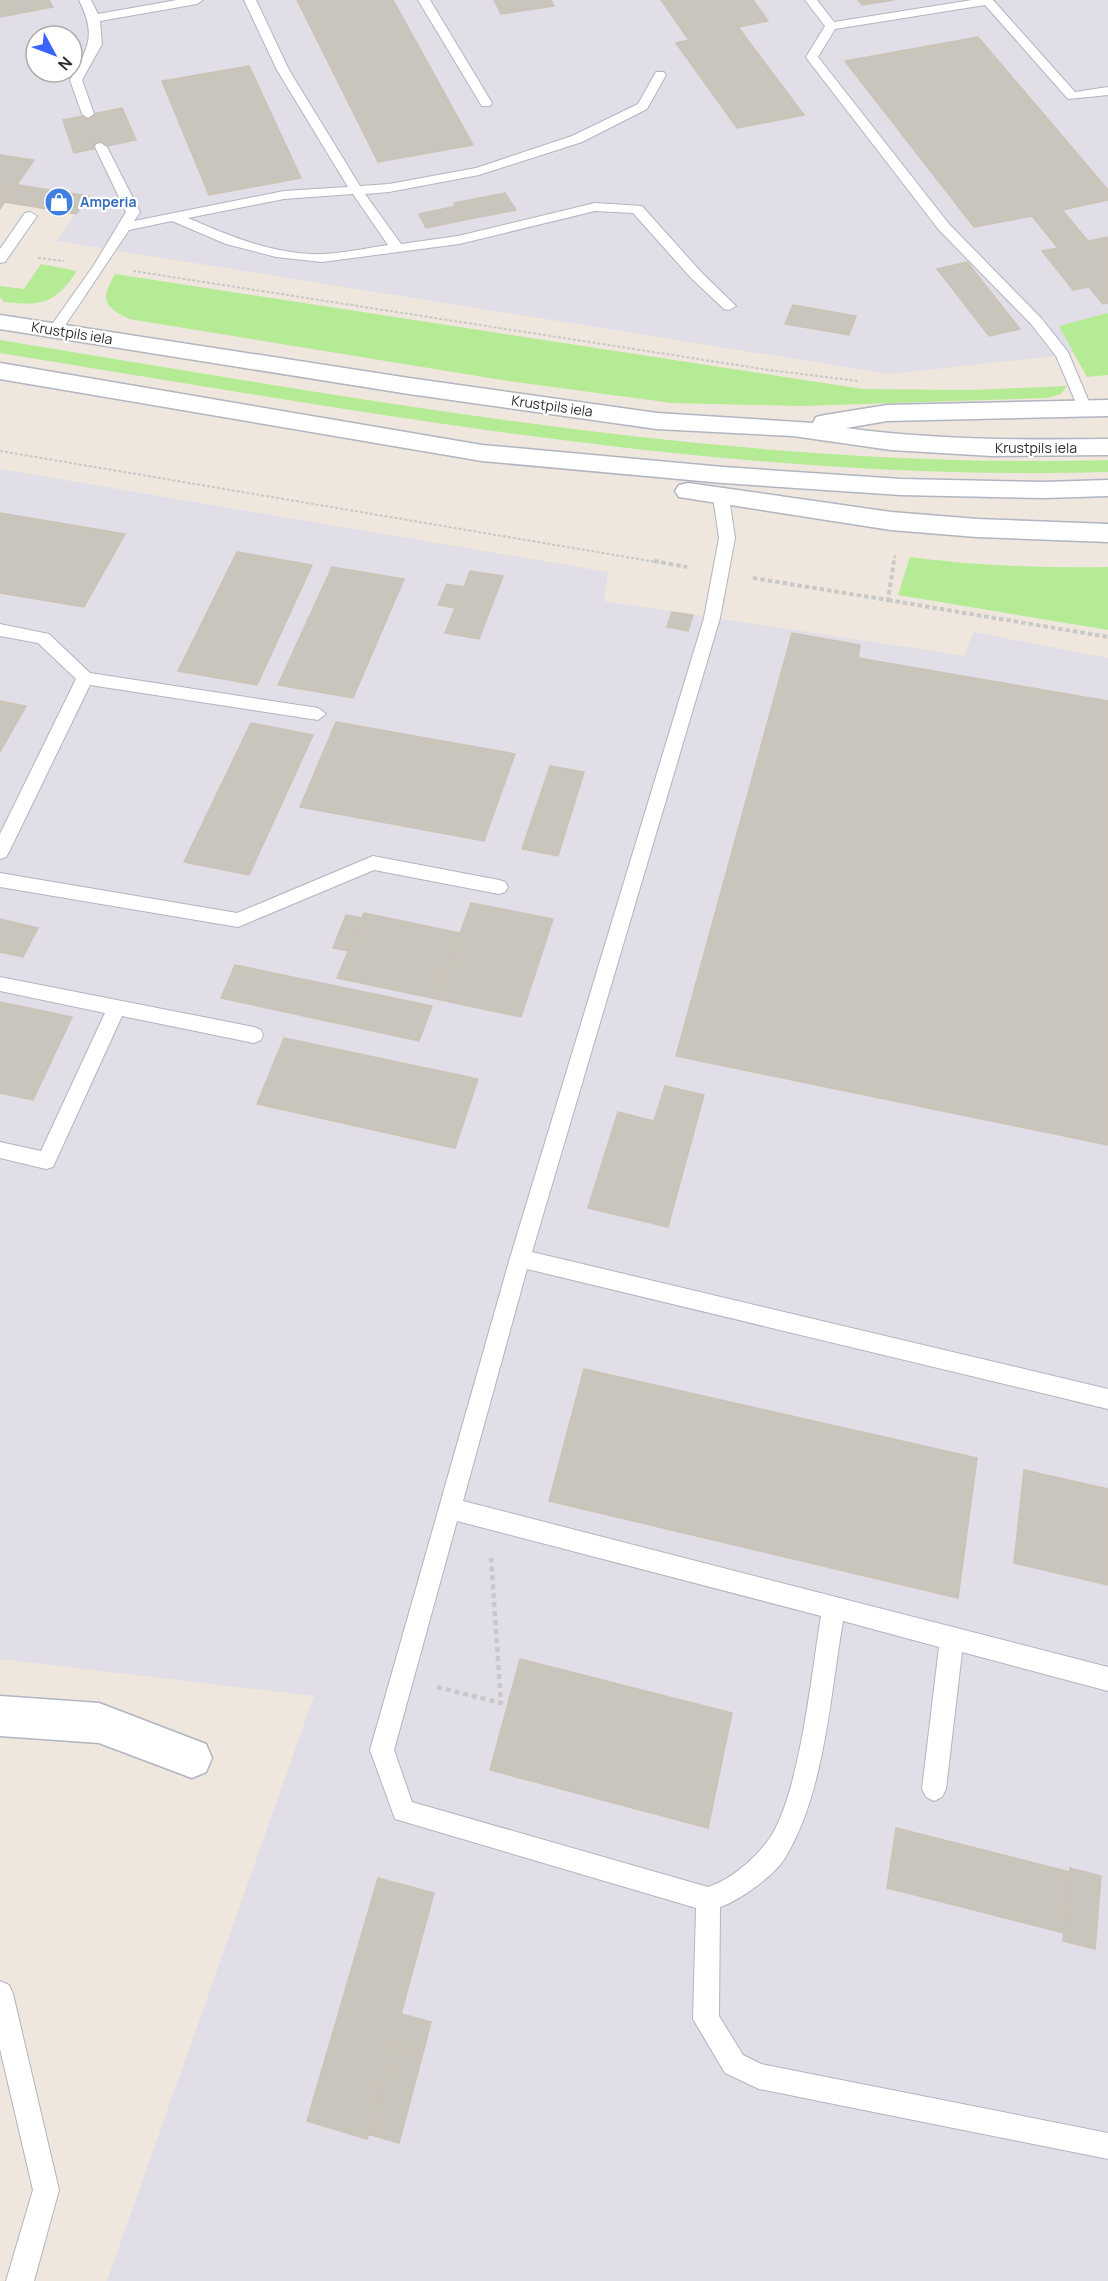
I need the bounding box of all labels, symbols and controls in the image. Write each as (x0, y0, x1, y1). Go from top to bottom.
north arrow (24, 24, 84, 84)
text: N (53, 52, 77, 75)
shop icon: Amperia (43, 186, 75, 218)
place label: Amperia (80, 192, 137, 211)
street label: Krustpils iela (30, 317, 114, 348)
street label: Krustpils iela (510, 390, 594, 421)
street label: Krustpils iela (995, 438, 1077, 457)

